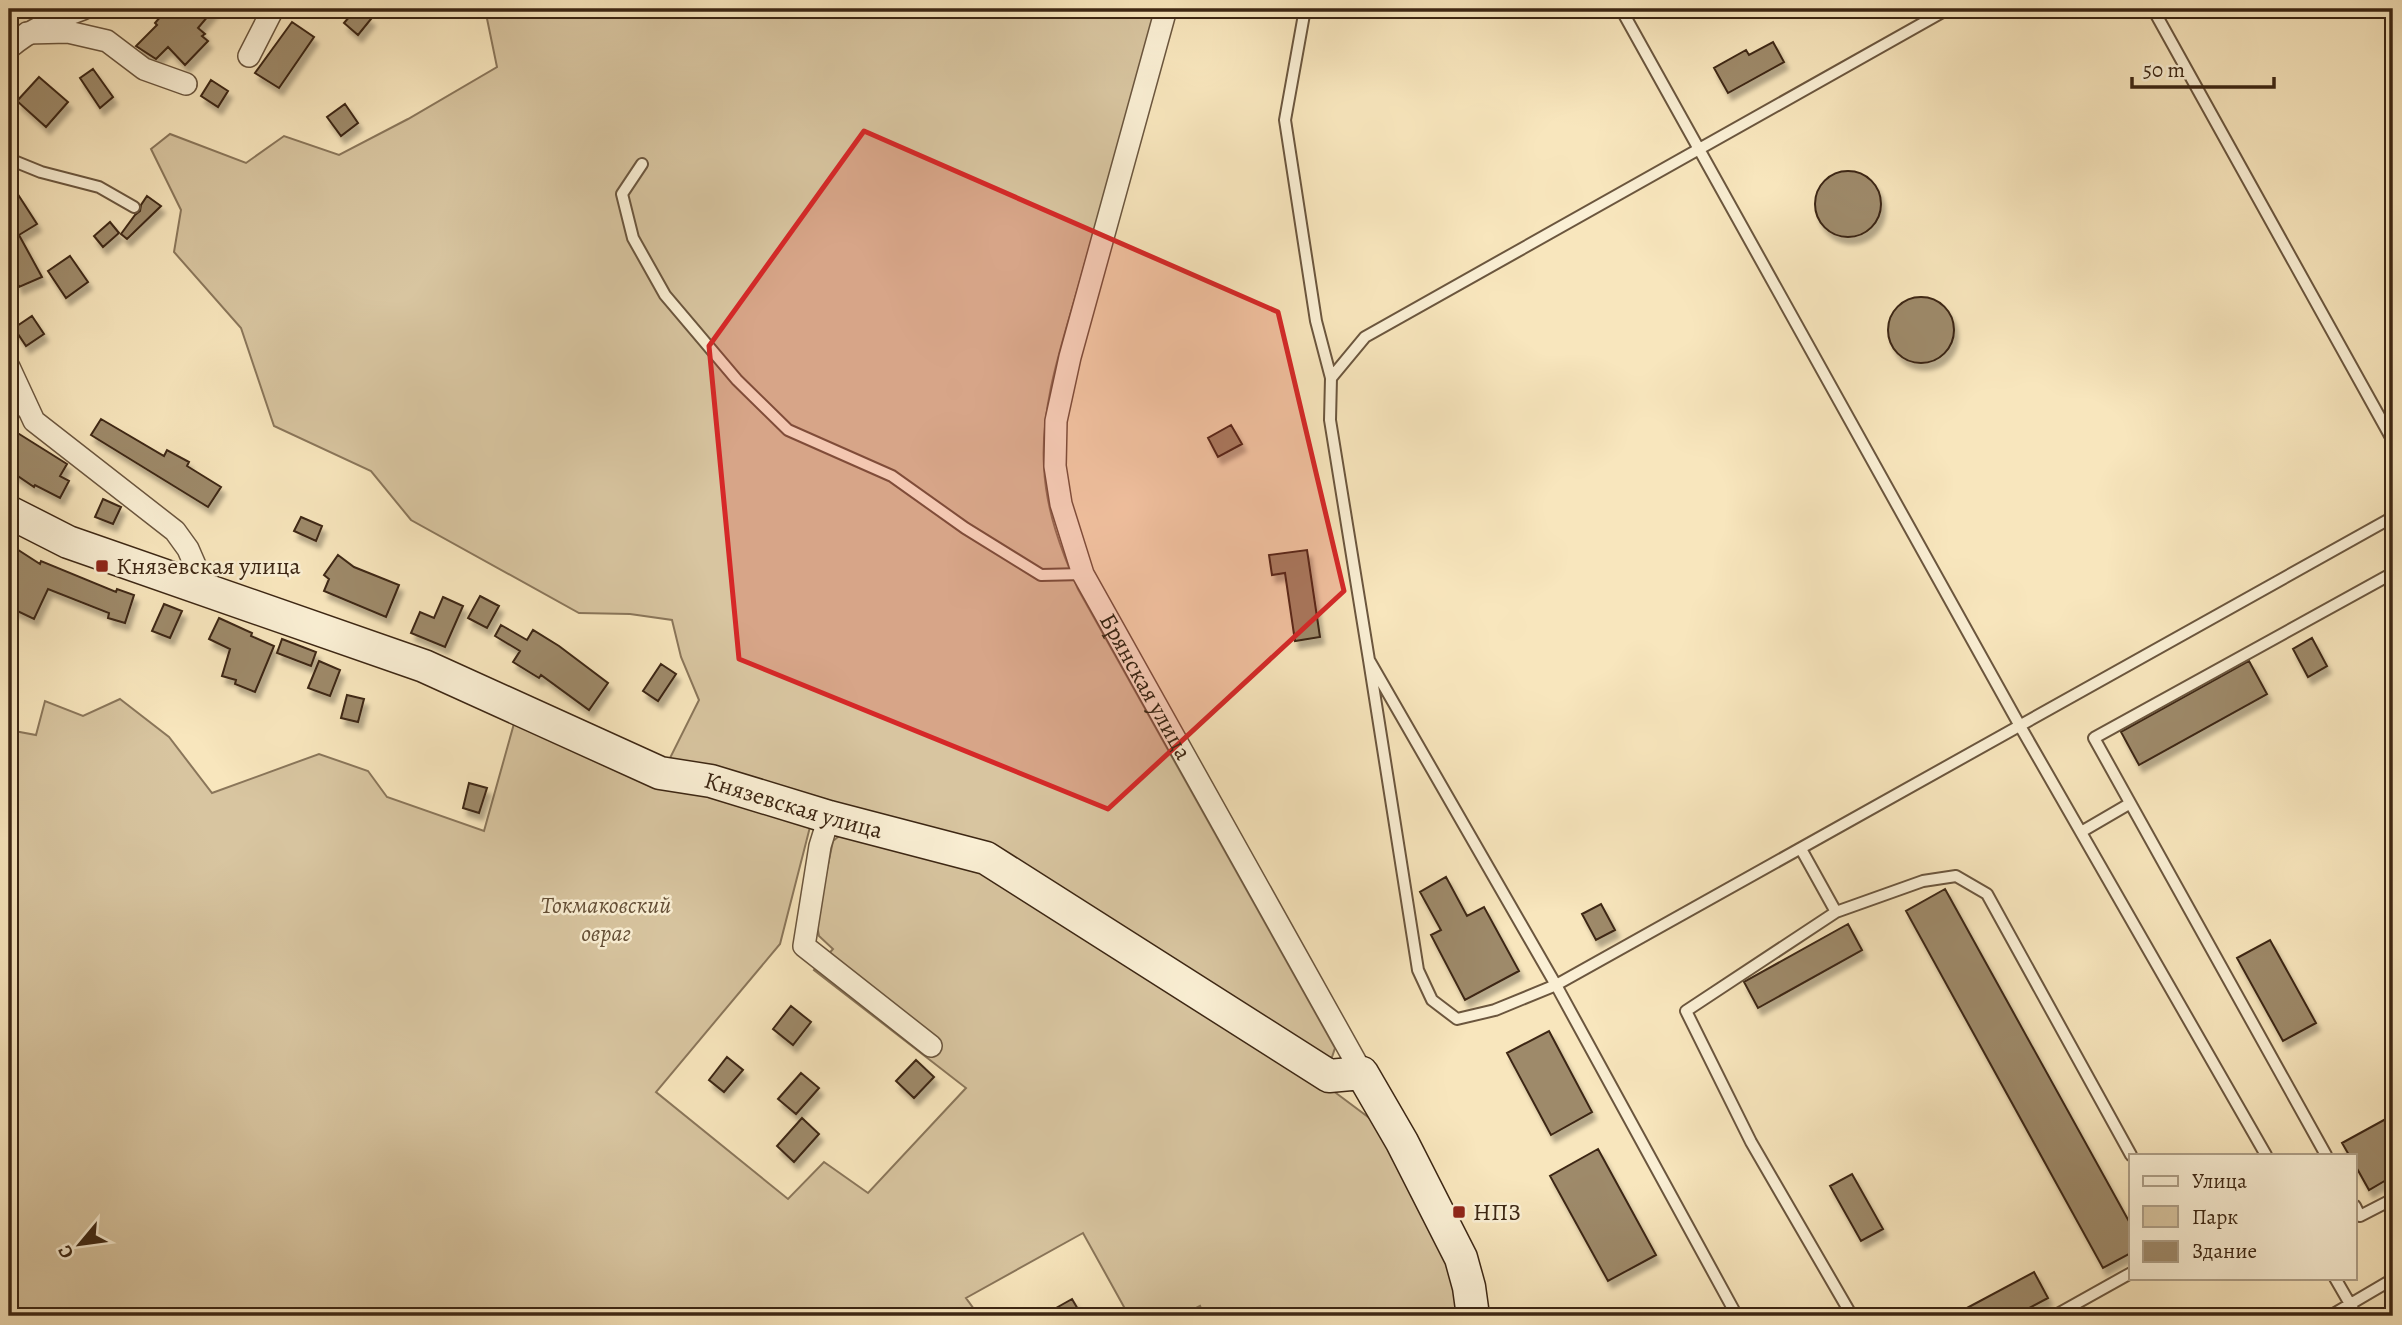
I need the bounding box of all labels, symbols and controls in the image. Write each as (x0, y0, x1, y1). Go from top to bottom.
scale bar (2132, 46, 2274, 90)
text: 50 m (2143, 56, 2185, 84)
place label: Князевская улица (116, 550, 301, 582)
marker: Князевская улица (94, 558, 110, 574)
street label: Брянская улица (1092, 607, 1200, 765)
street label: Князевская улица (700, 764, 886, 846)
park label: Токмаковский овраг (541, 889, 671, 949)
legend (2129, 1154, 2356, 1280)
text: Улица (2192, 1167, 2247, 1195)
place label: НПЗ (1473, 1196, 1521, 1228)
text: Парк (2192, 1203, 2238, 1231)
marker: НПЗ (1451, 1204, 1467, 1220)
north arrow (46, 1210, 116, 1280)
text: Здание (2192, 1237, 2257, 1265)
text: С (52, 1240, 80, 1263)

